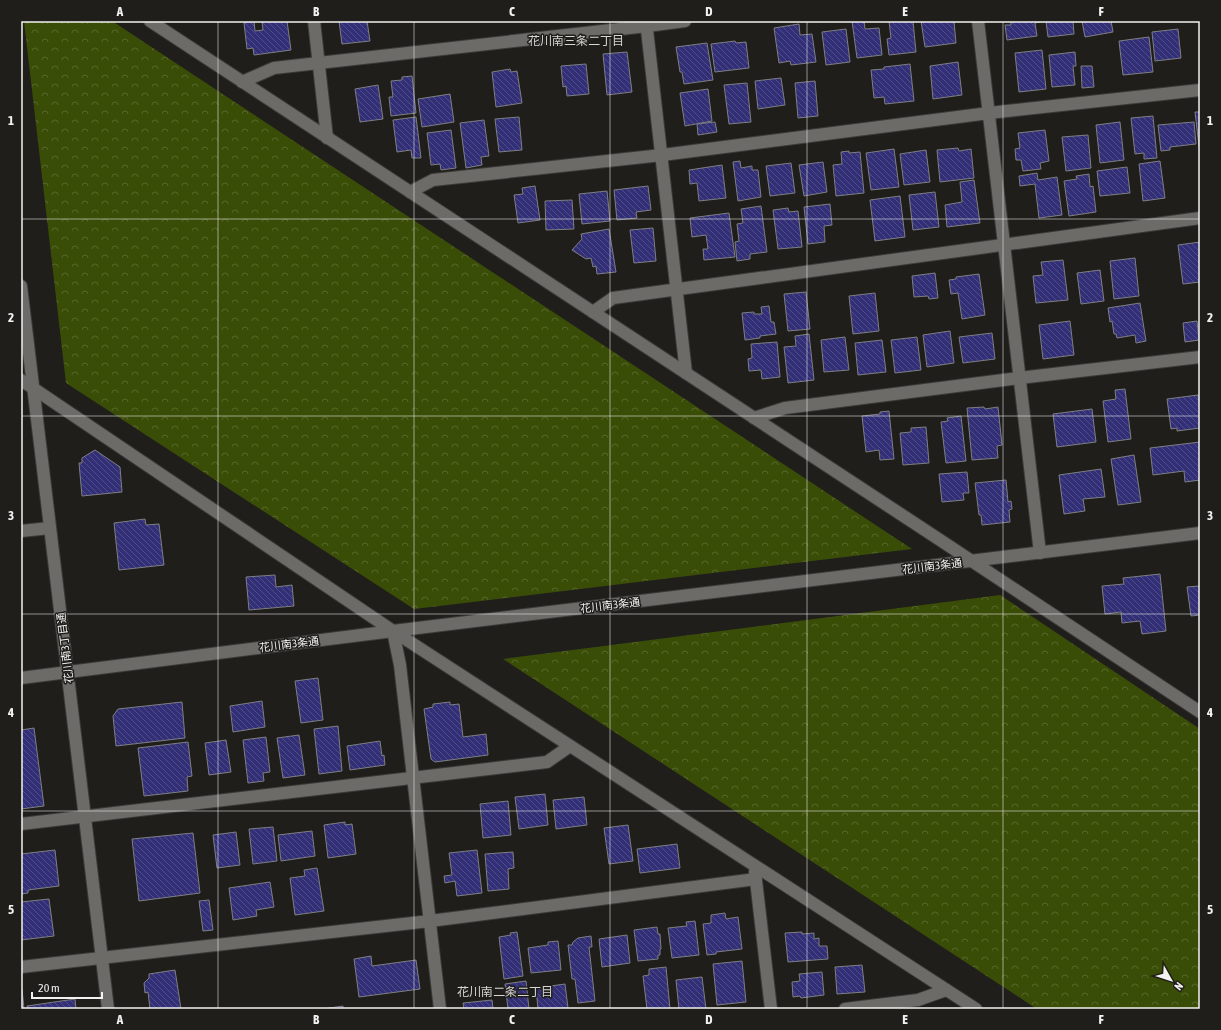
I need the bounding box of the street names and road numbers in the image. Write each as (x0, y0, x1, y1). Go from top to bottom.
street label: 花川南3条通 (901, 556, 963, 576)
street label: 花川南3条通 (579, 595, 641, 615)
street label: 花川南3丁目通 (55, 612, 75, 684)
street label: 花川南3条通 (258, 634, 320, 654)

